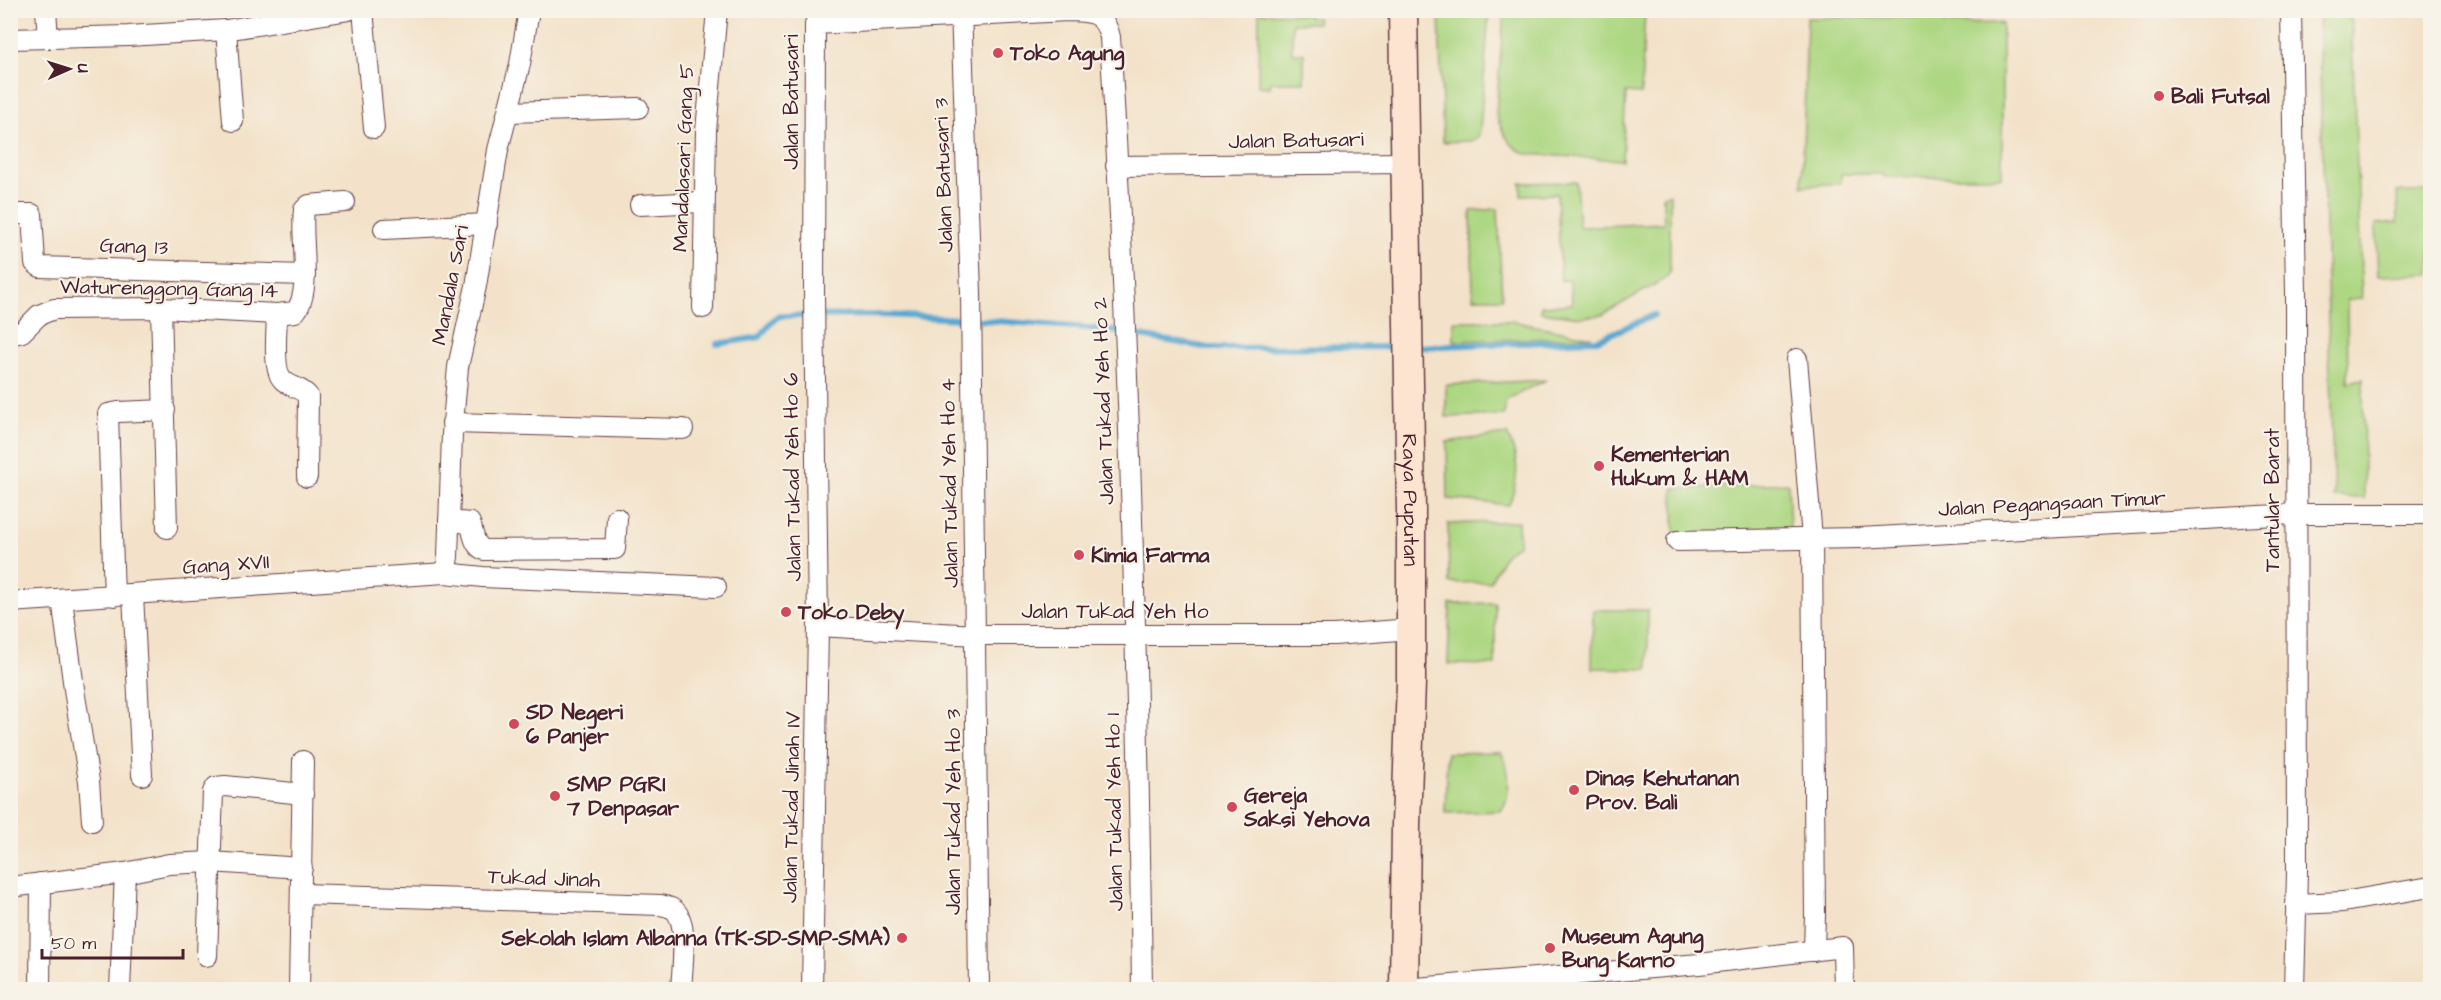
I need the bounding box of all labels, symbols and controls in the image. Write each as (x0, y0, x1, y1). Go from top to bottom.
street label: Jalan Batusari (777, 34, 806, 170)
north arrow (39, 39, 99, 99)
place label: Toko Agung (1009, 39, 1124, 70)
marker: Toko Agung (991, 46, 1005, 60)
text: U (72, 63, 94, 73)
street label: Mandalasari Gang 5 (666, 63, 703, 253)
place label: Bali Futsal (2171, 82, 2270, 111)
marker: Bali Futsal (2152, 89, 2166, 103)
street label: Jalan Batusari 3 (926, 97, 961, 253)
street label: Jalan Batusari (1228, 125, 1364, 156)
street label: Mandala Sari (425, 223, 476, 347)
street label: Gang 13 (99, 231, 169, 264)
street label: Waturenggong Gang 14 (60, 272, 278, 307)
street label: Jalan Tukad Yeh Ho 2 (1085, 297, 1122, 505)
street label: Jalan Tukad Yeh Ho 6 (776, 372, 809, 582)
street label: Jalan Tukad Yeh Ho 4 (933, 378, 966, 588)
street label: Tantular Barat (2258, 428, 2287, 572)
street label: Raya Puputan (1393, 433, 1425, 566)
place label: Kementerian Hukum & HAM (1611, 440, 1749, 493)
marker: Kementerian Hukum & HAM (1592, 459, 1606, 473)
street label: Jalan Pegangsaan Timur (1937, 483, 2167, 526)
place label: Kimia Farma (1091, 541, 1210, 570)
street label: Gang XVII (182, 547, 271, 584)
marker: Kimia Farma (1072, 548, 1086, 562)
street label: Jalan Tukad Yeh Ho (1021, 597, 1209, 626)
place label: Toko Deby (797, 598, 905, 630)
marker: Toko Deby (779, 605, 793, 619)
place label: SD Negeri 6 Panjer (525, 698, 624, 752)
street label: Jalan Tukad Yeh Ho 3 (939, 709, 968, 915)
street label: Jalan Tukad Jinah IV (775, 711, 808, 903)
street label: Jalan Tukad Yeh Ho 1 (1098, 712, 1131, 911)
marker: SD Negeri 6 Panjer (507, 717, 521, 731)
place label: Dinas Kehutanan Prov. Bali (1586, 764, 1739, 817)
place label: SMP PGRI 7 Denpasar (566, 770, 679, 824)
place label: Gereja Saksi Yehova (1243, 781, 1370, 834)
marker: Dinas Kehutanan Prov. Bali (1567, 783, 1581, 797)
marker: SMP PGRI 7 Denpasar (548, 789, 562, 803)
marker: Gereja Saksi Yehova (1225, 800, 1239, 814)
street label: Tukad Jinah (487, 862, 601, 895)
scale bar (42, 922, 183, 960)
place label: Museum Agung Bung Karno (1562, 922, 1704, 977)
place label: Sekolah Islam Albanna (TK-SD-SMP-SMA) (500, 924, 891, 953)
text: 50 m (51, 931, 96, 956)
marker: Sekolah Islam Albanna (TK-SD-SMP-SMA) (895, 931, 909, 945)
marker: Museum Agung Bung Karno (1543, 941, 1557, 955)

